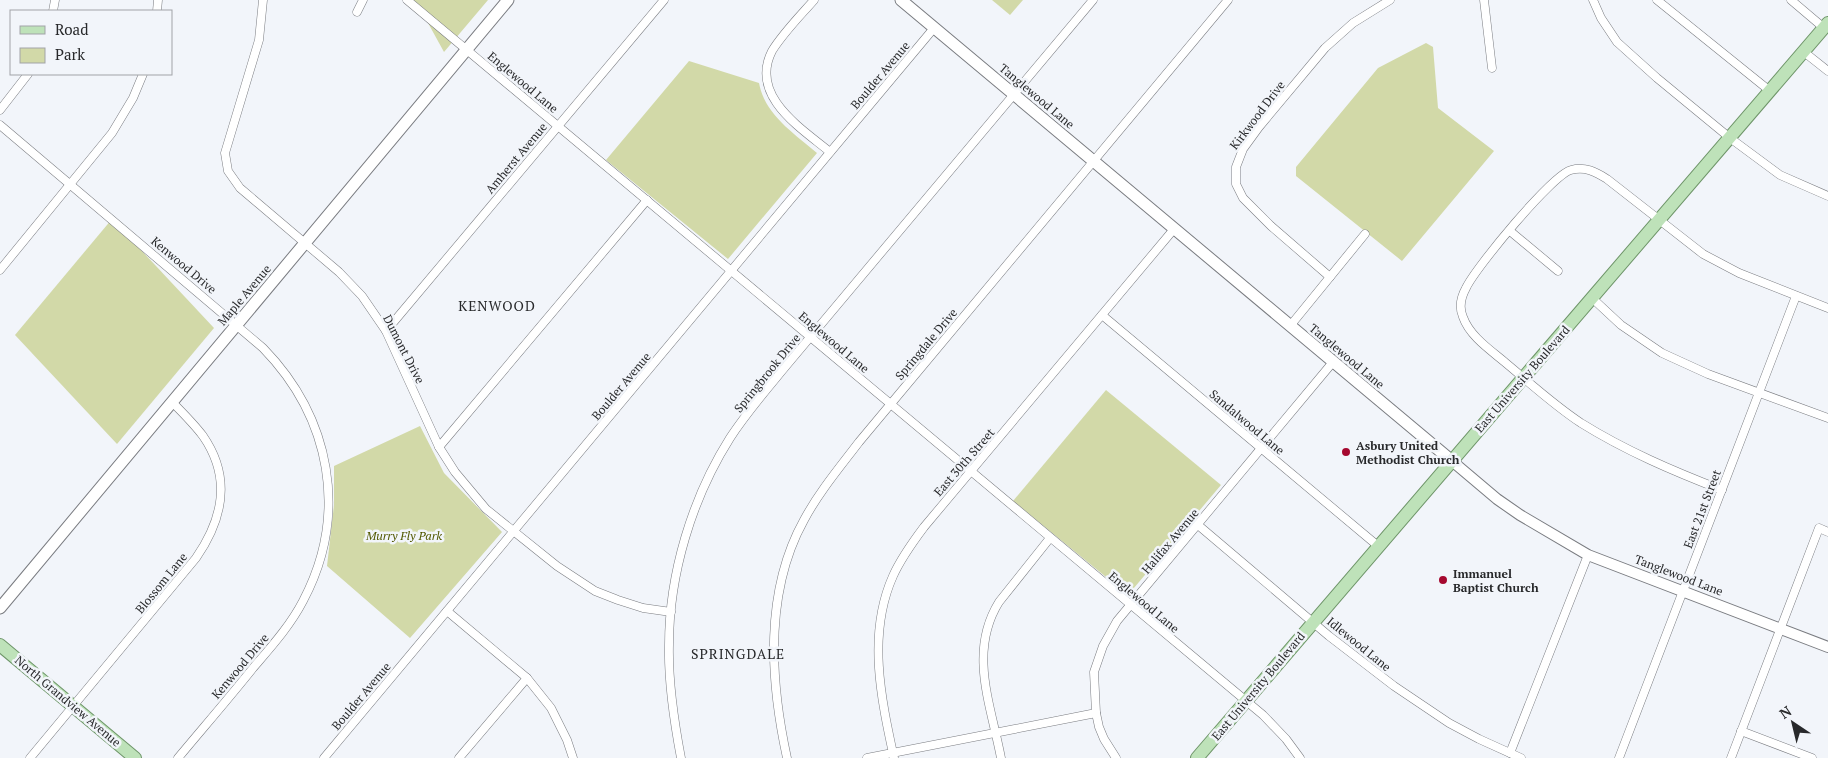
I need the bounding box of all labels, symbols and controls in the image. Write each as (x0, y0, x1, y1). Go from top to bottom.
legend (10, 10, 172, 75)
text: Road (55, 19, 88, 39)
street label: Boulder Avenue (847, 38, 913, 112)
text: Park (55, 44, 85, 64)
street label: Englewood Lane (485, 48, 561, 116)
street label: Tanglewood Lane (996, 60, 1078, 132)
street label: Kirkwood Drive (1226, 78, 1288, 152)
street label: Amherst Avenue (482, 120, 550, 196)
street label: Kenwood Drive (148, 233, 220, 297)
street label: Maple Avenue (214, 261, 274, 329)
district label: KENWOOD (458, 296, 536, 315)
street label: Springdale Drive (892, 305, 960, 383)
street label: Englewood Lane (796, 308, 872, 376)
street label: Dumont Drive (380, 312, 428, 386)
street label: Tanglewood Lane (1306, 320, 1388, 392)
street label: East University Boulevard (1471, 322, 1573, 436)
street label: Springbrook Drive (731, 331, 803, 415)
street label: Boulder Avenue (588, 349, 654, 423)
street label: Sandalwood Lane (1206, 386, 1288, 458)
street label: East 30th Street (931, 425, 998, 499)
place label: Asbury United Methodist Church (1356, 438, 1460, 467)
marker: Asbury United Methodist Church (1340, 446, 1352, 458)
street label: East 21st Street (1680, 467, 1724, 550)
street label: Halifax Avenue (1138, 505, 1202, 577)
park label: Murry Fly Park (365, 528, 442, 543)
street label: Blossom Lane (132, 550, 190, 616)
street label: Tanglewood Lane (1633, 551, 1725, 599)
place label: Immanuel Baptist Church (1453, 566, 1539, 595)
street label: Englewood Lane (1106, 568, 1182, 636)
marker: Immanuel Baptist Church (1437, 574, 1449, 586)
street label: Idlewood Lane (1324, 614, 1394, 674)
street label: East University Boulevard (1208, 628, 1308, 743)
street label: Kenwood Drive (208, 630, 272, 702)
district label: SPRINGDALE (691, 644, 785, 663)
street label: North Grandview Avenue (12, 652, 124, 750)
street label: Boulder Avenue (328, 659, 394, 733)
north arrow (1768, 698, 1818, 748)
text: N (1775, 701, 1795, 723)

